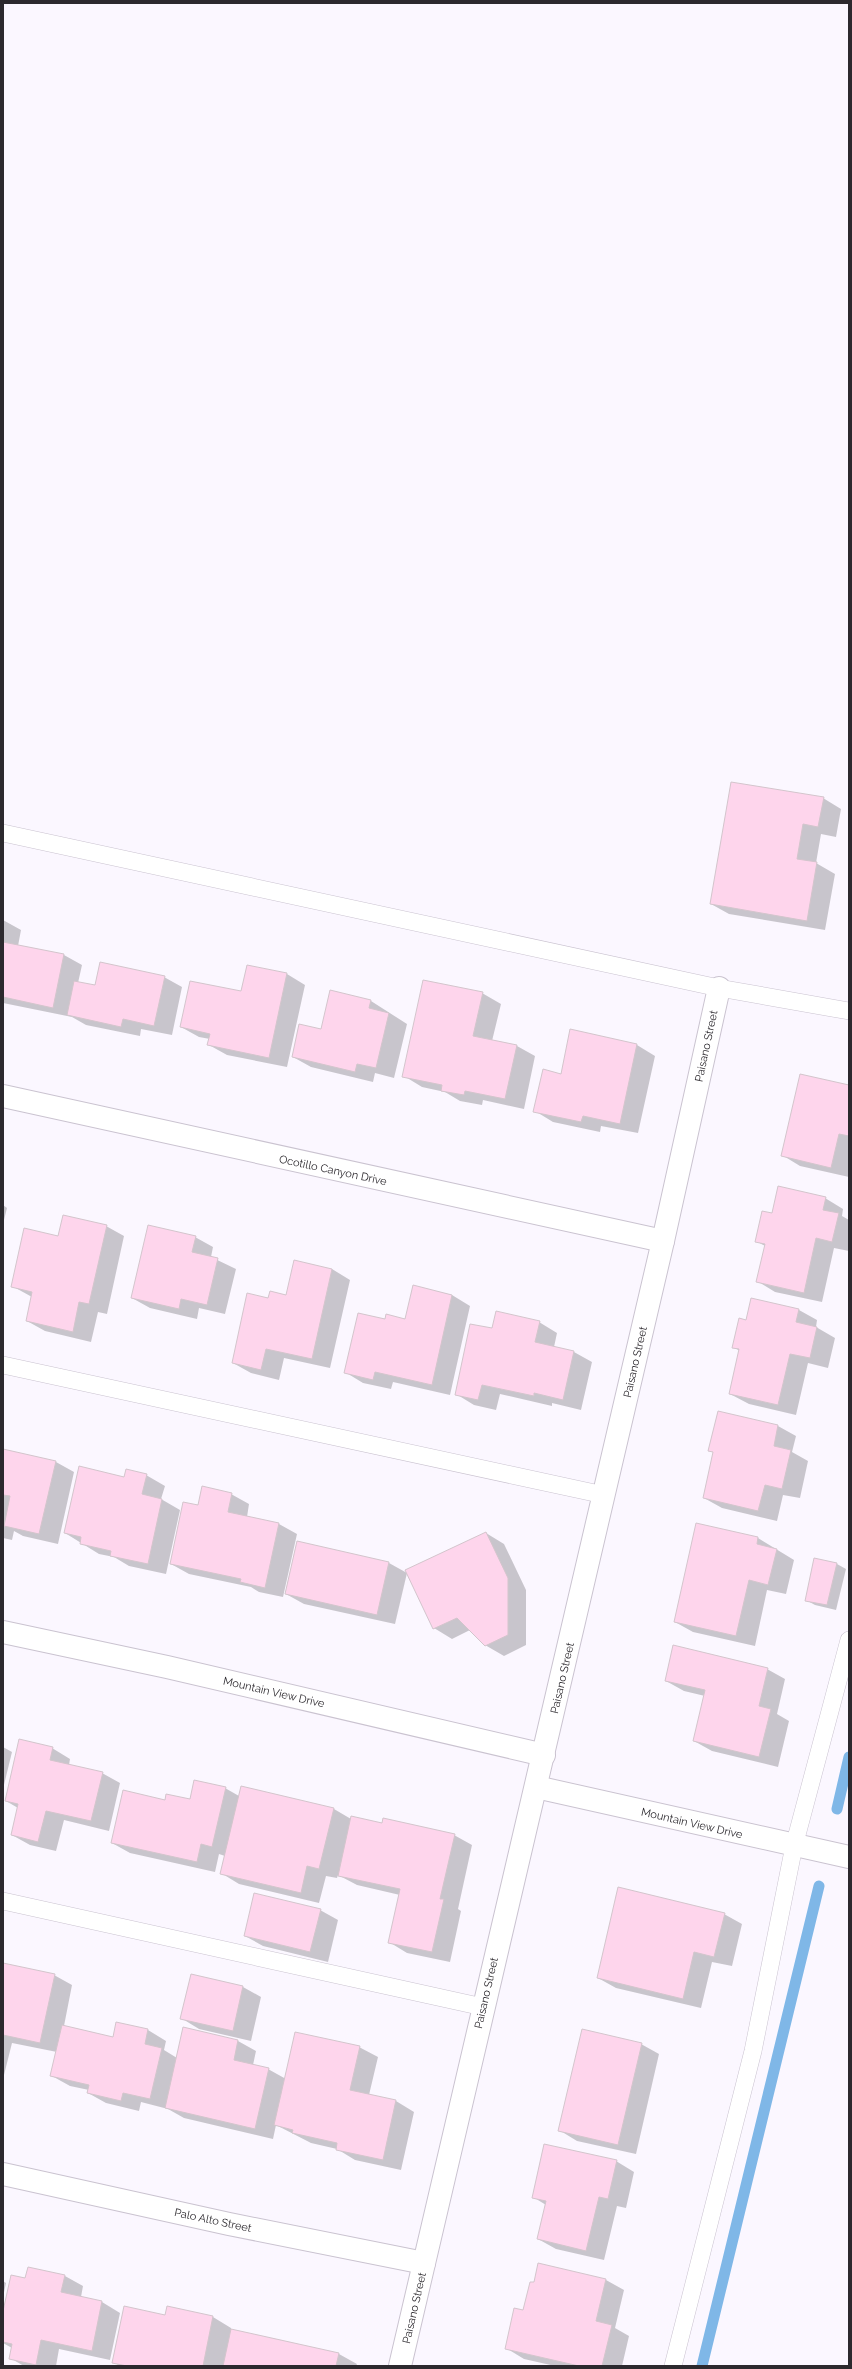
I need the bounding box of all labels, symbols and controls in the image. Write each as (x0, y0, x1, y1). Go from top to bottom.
street label: Paisano Street (693, 1009, 720, 1083)
street label: Ocotillo Canyon Drive (278, 1153, 388, 1188)
street label: Paisano Street (621, 1325, 650, 1399)
street label: Paisano Street (548, 1641, 577, 1715)
street label: Mountain View Drive (222, 1674, 326, 1711)
street label: Mountain View Drive (640, 1805, 744, 1842)
street label: Paisano Street (472, 1956, 501, 2030)
street label: Palo Alto Street (173, 2206, 253, 2235)
street label: Paisano Street (400, 2271, 429, 2345)

